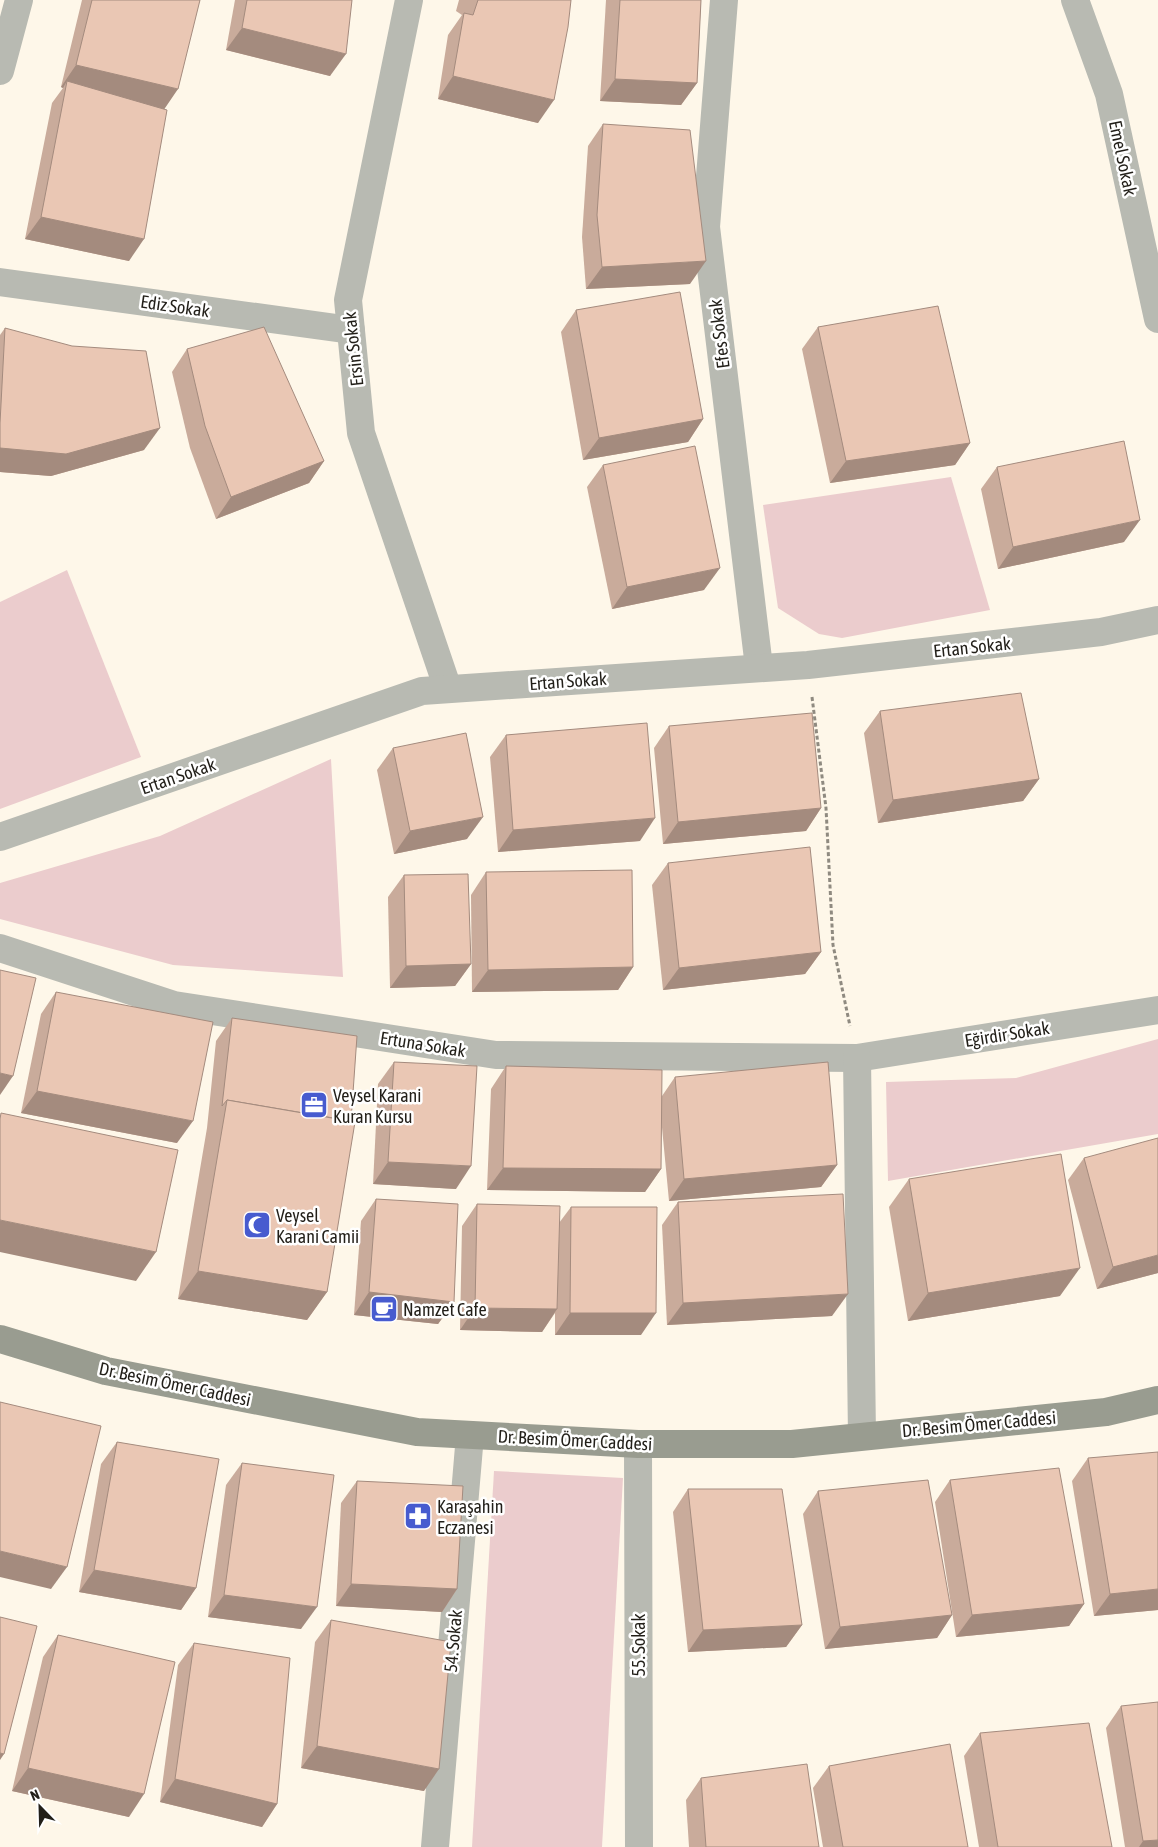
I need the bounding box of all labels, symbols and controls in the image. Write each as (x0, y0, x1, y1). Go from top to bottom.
street label: Emel Sokak (1105, 119, 1141, 198)
street label: Ediz Sokak (139, 291, 211, 321)
street label: Efes Sokak (704, 298, 734, 370)
street label: Ersin Sokak (339, 311, 367, 387)
street label: Ertan Sokak (932, 632, 1012, 662)
street label: Ertan Sokak (528, 668, 608, 694)
street label: Ertan Sokak (138, 753, 218, 799)
street label: Eğirdir Sokak (963, 1017, 1051, 1051)
street label: Ertuna Sokak (379, 1027, 467, 1061)
place label: Veysel Karani Kuran Kursu (333, 1085, 421, 1127)
office icon: Veysel Karani Kuran Kursu (299, 1090, 329, 1120)
place label: Veysel Karani Camii (276, 1205, 359, 1247)
mosque icon: Veysel Karani Camii (242, 1210, 272, 1240)
cafe icon: Namzet Cafe (369, 1294, 399, 1324)
place label: Namzet Cafe (403, 1299, 487, 1320)
street label: Dr. Besim Ömer Caddesi (97, 1358, 253, 1410)
street label: Dr. Besim Ömer Caddesi (901, 1407, 1057, 1441)
street label: Dr. Besim Ömer Caddesi (497, 1425, 653, 1455)
place label: Karaşahin Eczanesi (437, 1496, 503, 1538)
pharmacy icon: Karaşahin Eczanesi (403, 1501, 433, 1531)
street label: 54. Sokak (440, 1609, 466, 1673)
street label: 55. Sokak (628, 1614, 649, 1676)
north arrow (15, 1782, 65, 1832)
text: N (28, 1786, 42, 1804)

